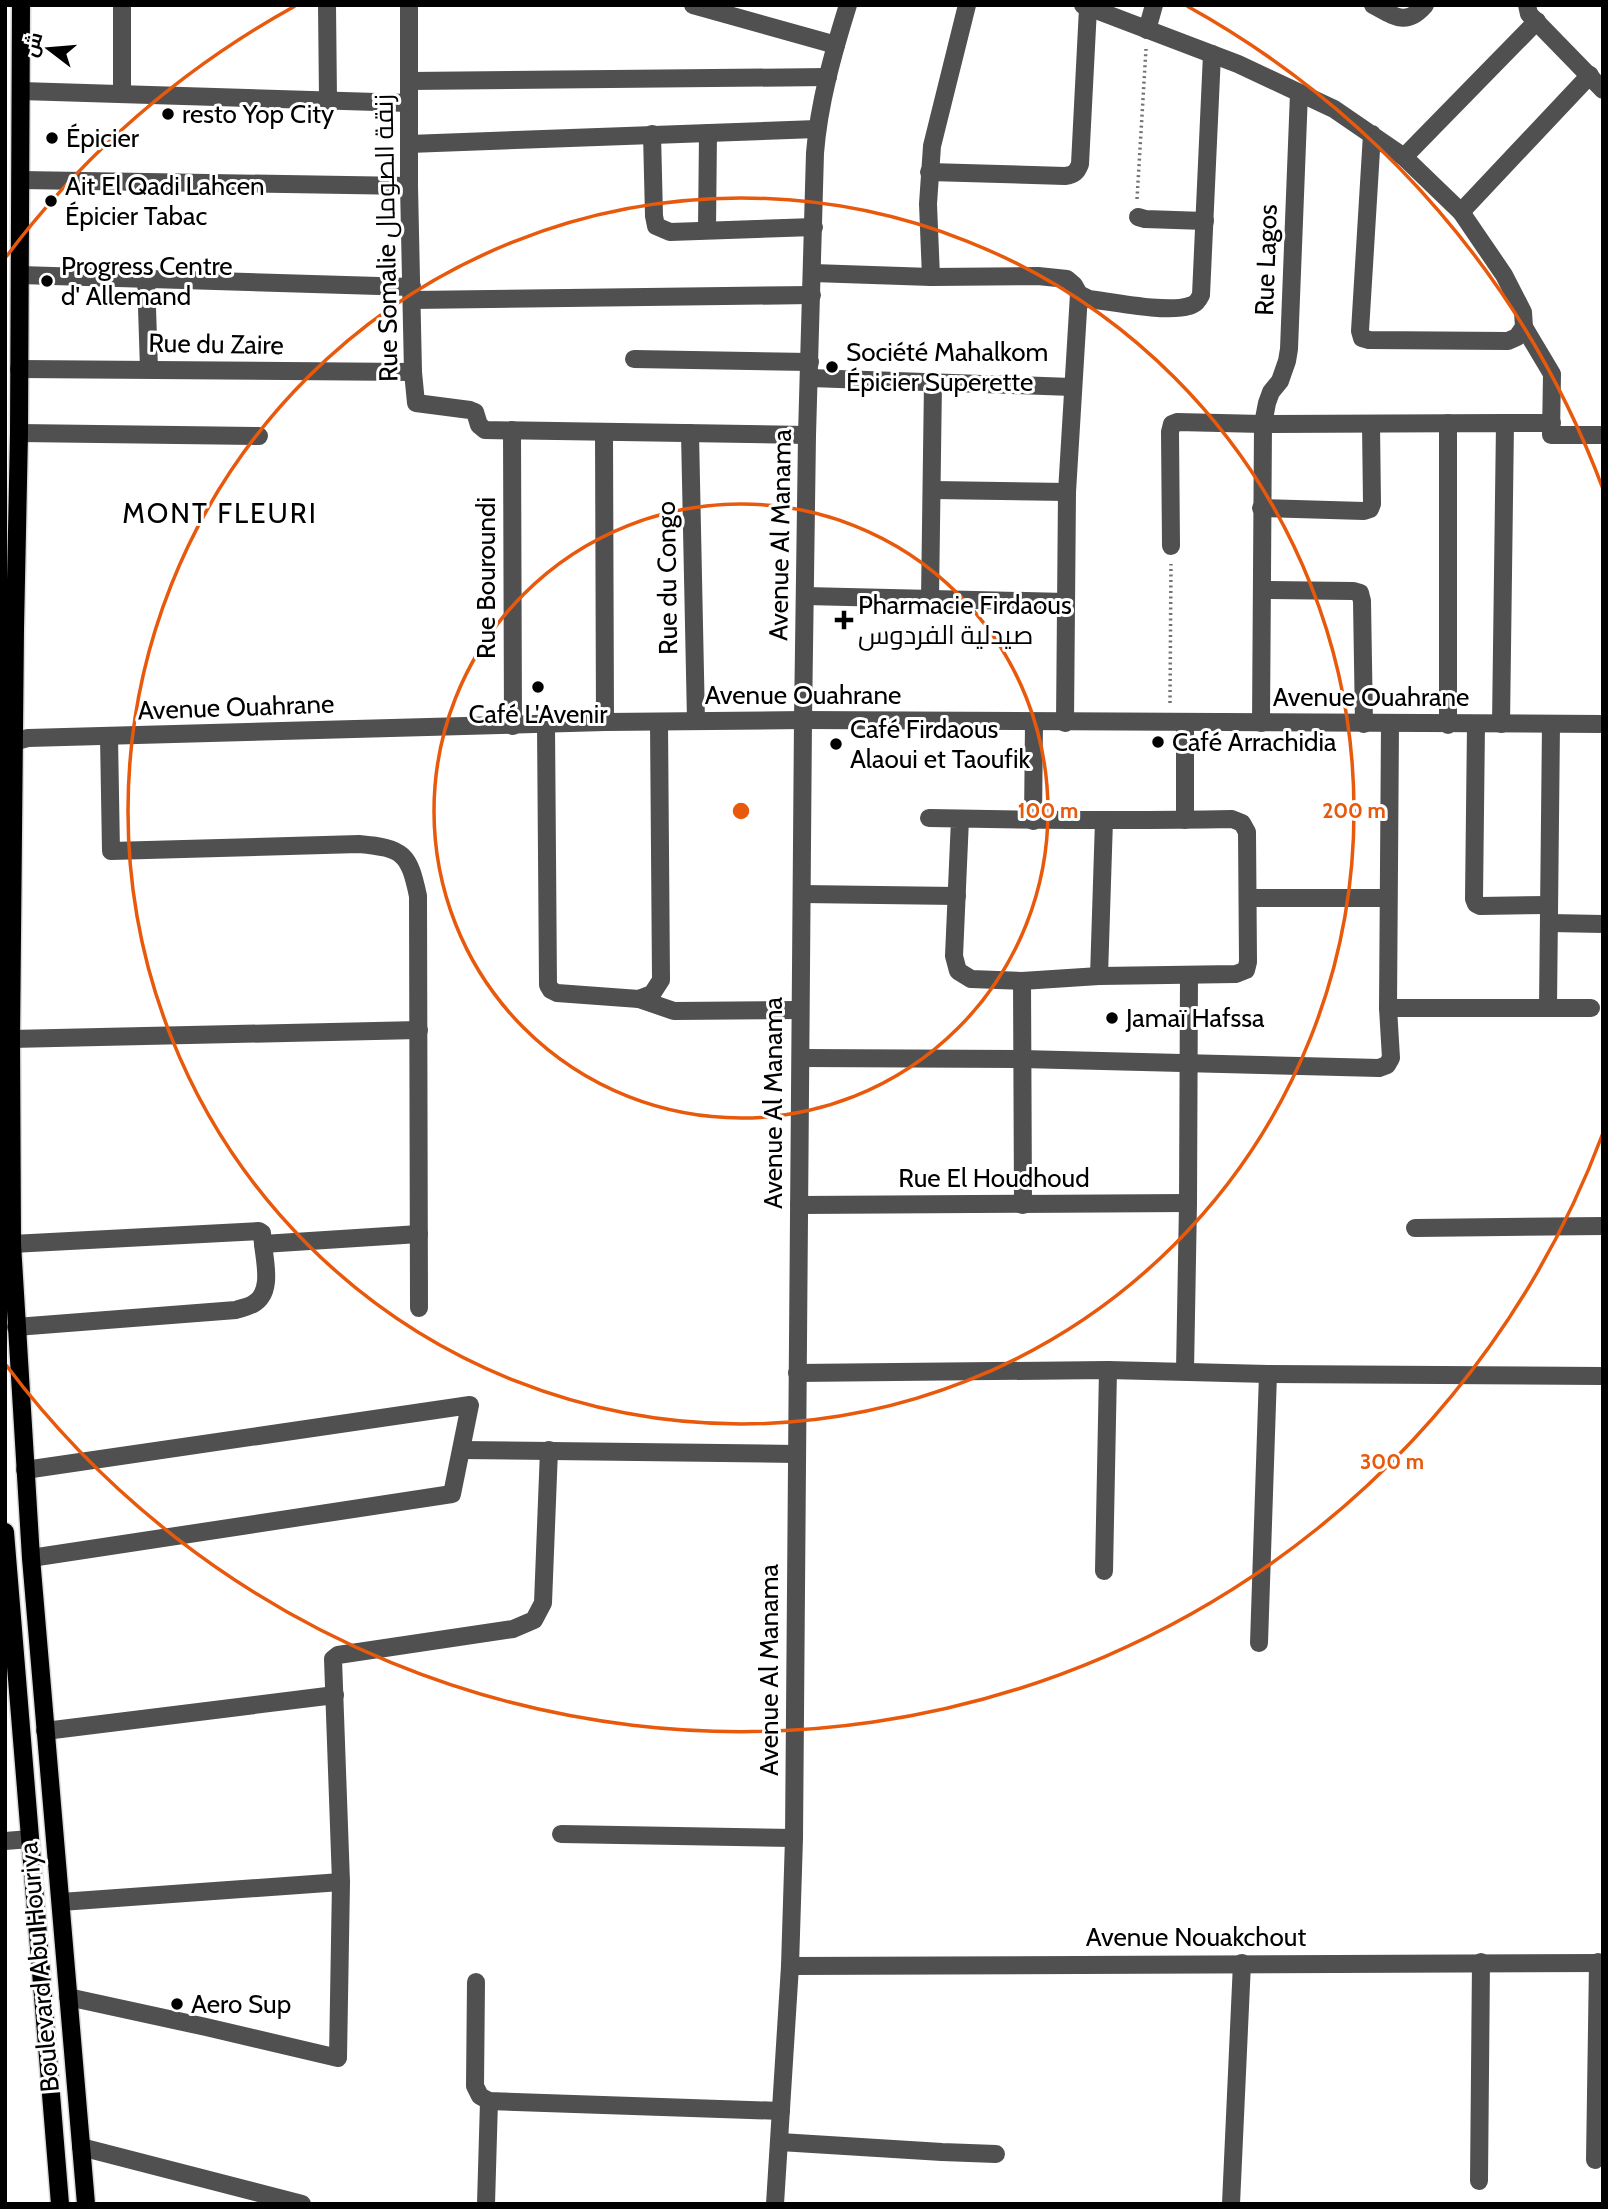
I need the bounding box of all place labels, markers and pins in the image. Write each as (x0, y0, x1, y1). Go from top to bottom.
place label: resto Yop City (182, 98, 334, 130)
marker: resto Yop City (160, 106, 176, 122)
place label: Épicier (66, 122, 140, 154)
marker: Épicier (44, 130, 60, 146)
place label: Ait El Qadi Lahcen Épicier Tabac (65, 170, 265, 232)
marker: Ait El Qadi Lahcen Épicier Tabac (43, 193, 59, 209)
place label: Progress Centre d' Allemand (61, 250, 233, 312)
marker: Progress Centre d' Allemand (39, 273, 55, 289)
place label: Société Mahalkom Épicier Superette (846, 336, 1048, 398)
marker: Société Mahalkom Épicier Superette (824, 359, 840, 375)
place label: Pharmacie Firdaous صيدلية الفردوس (858, 589, 1072, 651)
marker: Pharmacie Firdaous صيدلية الفردوس (836, 612, 852, 628)
marker: Café L'Avenir (530, 679, 546, 695)
place label: Café L'Avenir (468, 698, 608, 730)
place label: Café Firdaous Alaoui et Taoufik (850, 713, 1030, 775)
place label: Café Arrachidia (1172, 726, 1337, 758)
marker: Café Arrachidia (1150, 734, 1166, 750)
marker: Café Firdaous Alaoui et Taoufik (828, 736, 844, 752)
centre of rings (729, 799, 753, 823)
place label: Jamaï Hafssa (1125, 1002, 1265, 1034)
marker: Jamaï Hafssa (1104, 1010, 1120, 1026)
place label: Aero Sup (191, 1988, 291, 2020)
marker: Aero Sup (169, 1996, 185, 2012)

